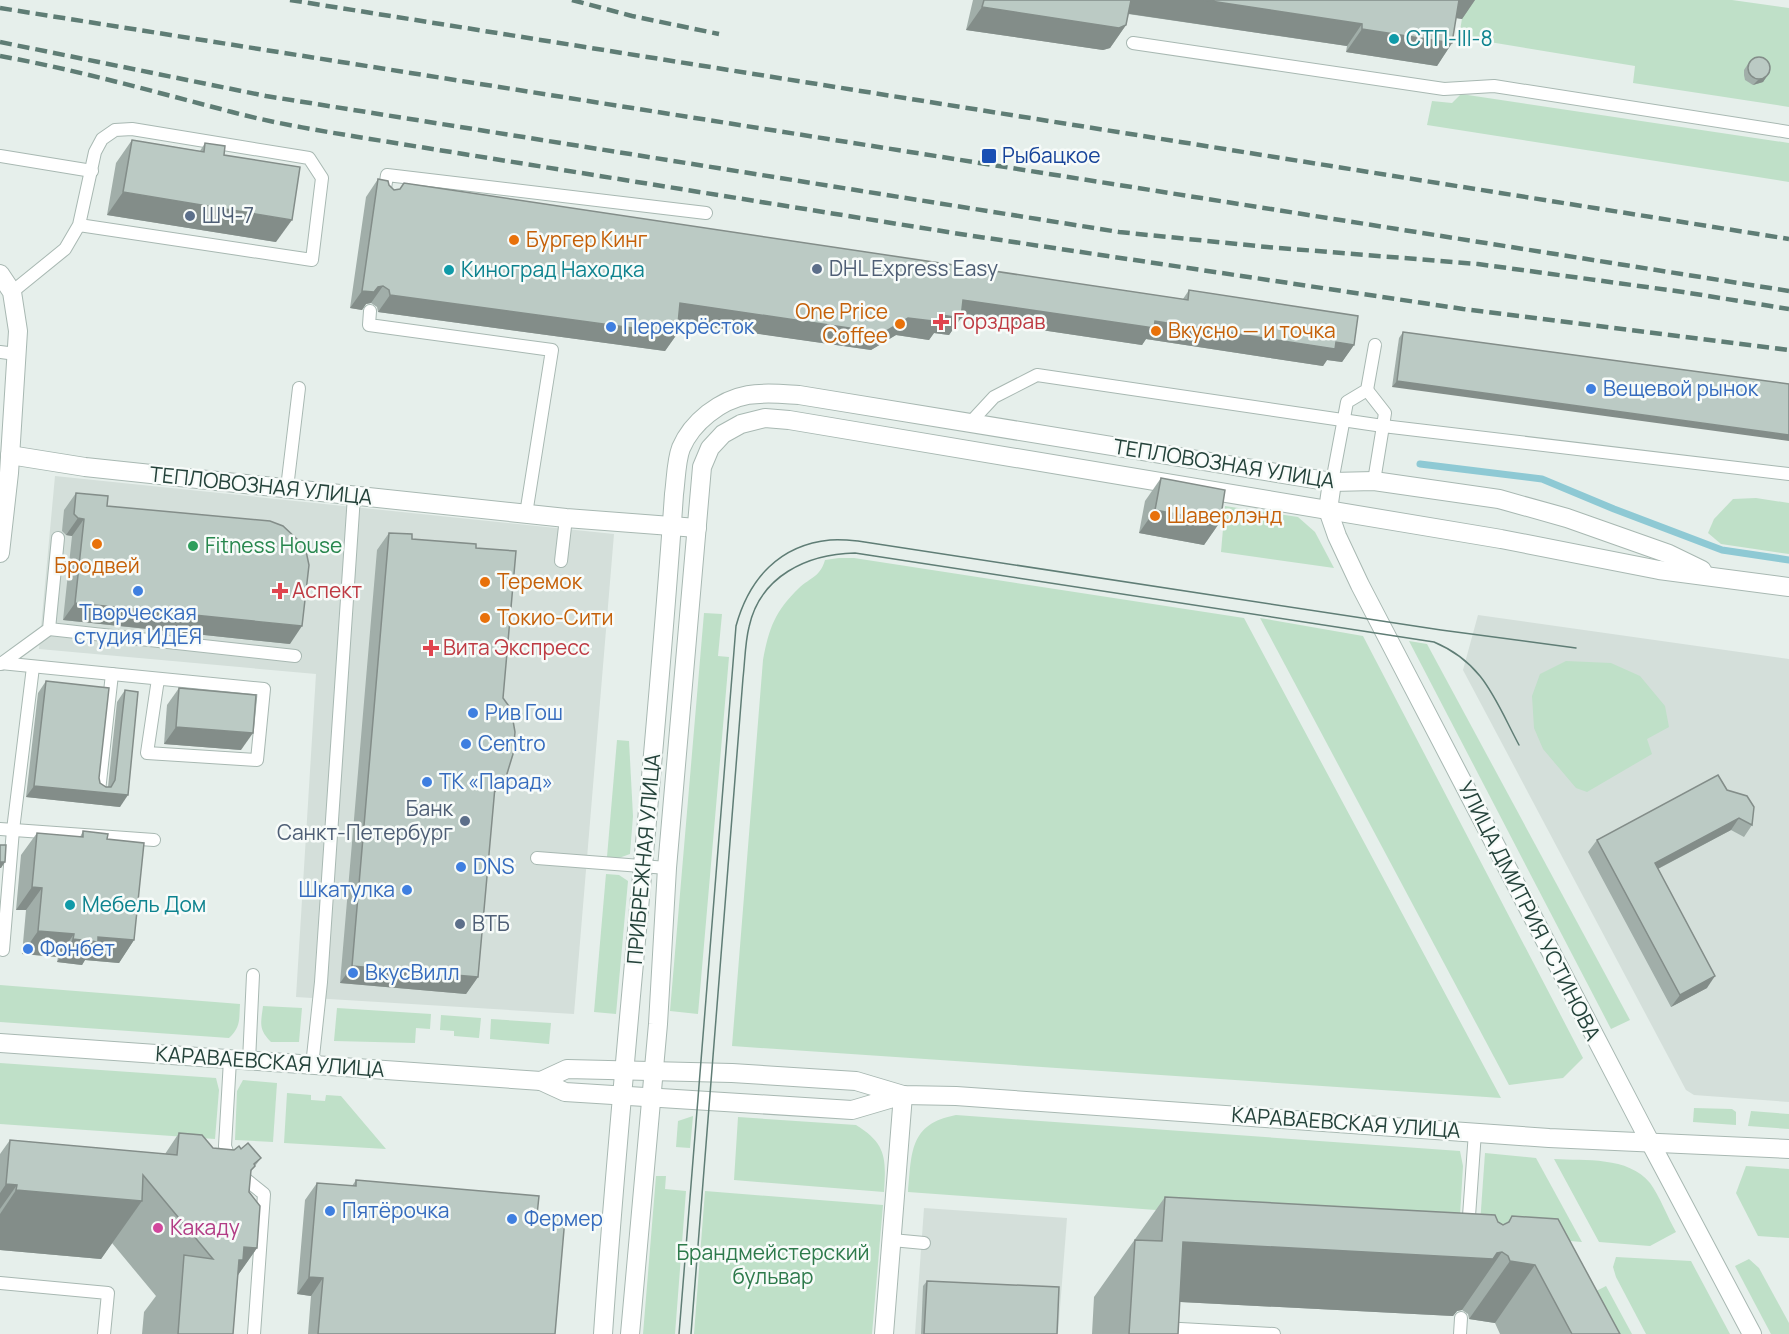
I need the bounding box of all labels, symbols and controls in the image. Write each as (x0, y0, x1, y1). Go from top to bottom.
place label: СТП-III-8 (1406, 24, 1493, 52)
marker: СТП-III-8 (1387, 32, 1401, 46)
place label: Рыбацкое (1002, 141, 1101, 169)
marker: Рыбацкое (980, 147, 998, 165)
place label: ШЧ-7 (202, 201, 254, 229)
marker: ШЧ-7 (183, 209, 197, 223)
place label: Бургер Кинг (526, 225, 648, 253)
marker: Бургер Кинг (507, 233, 521, 247)
place label: DHL Express Easy (829, 254, 998, 282)
place label: Киноград Находка (461, 255, 645, 283)
marker: DHL Express Easy (810, 262, 824, 276)
marker: Киноград Находка (442, 263, 456, 277)
place label: One Price Coffee (795, 297, 888, 349)
place label: Горздрав (953, 307, 1045, 335)
place label: Перекрёсток (623, 312, 755, 340)
marker: Горздрав (934, 315, 948, 329)
place label: Вкусно — и точка (1168, 316, 1336, 344)
marker: One Price Coffee (893, 317, 907, 331)
marker: Перекрёсток (604, 320, 618, 334)
marker: Вкусно — и точка (1149, 324, 1163, 338)
place label: Вещевой рынок (1603, 374, 1759, 402)
marker: Вещевой рынок (1584, 382, 1598, 396)
street label: ТЕПЛОВОЗНАЯ УЛИЦА (1112, 432, 1337, 494)
street label: ТЕПЛОВОЗНАЯ УЛИЦА (148, 459, 374, 511)
place label: Шаверлэнд (1167, 501, 1282, 529)
marker: Шаверлэнд (1148, 509, 1162, 523)
place label: Fitness House (205, 531, 342, 559)
marker: Бродвей (90, 537, 104, 551)
marker: Fitness House (186, 539, 200, 553)
place label: Бродвей (54, 551, 140, 579)
place label: Теремок (497, 567, 583, 595)
marker: Теремок (478, 575, 492, 589)
place label: Аспект (292, 576, 363, 604)
marker: Творческая студия ИДЕЯ (131, 584, 145, 598)
marker: Аспект (273, 584, 287, 598)
place label: Творческая студия ИДЕЯ (74, 598, 202, 650)
place label: Токио-Сити (497, 603, 613, 631)
marker: Токио-Сити (478, 611, 492, 625)
place label: Вита Экспресс (443, 633, 590, 661)
marker: Вита Экспресс (424, 641, 438, 655)
place label: Рив Гош (485, 698, 563, 726)
marker: Рив Гош (466, 706, 480, 720)
place label: Centro (478, 729, 546, 757)
marker: Centro (459, 737, 473, 751)
street label: ПРИБРЕЖНАЯ УЛИЦА (620, 752, 666, 966)
place label: ТК «Парад» (439, 767, 553, 795)
marker: ТК «Парад» (420, 775, 434, 789)
street label: УЛИЦА ДМИТРИЯ УСТИНОВА (1452, 776, 1608, 1045)
place label: Банк Санкт-Петербург (277, 794, 454, 846)
marker: Банк Санкт-Петербург (458, 814, 472, 828)
place label: DNS (473, 852, 514, 880)
marker: DNS (454, 860, 468, 874)
place label: Шкатулка (299, 875, 395, 903)
marker: Шкатулка (400, 883, 414, 897)
place label: Мебель Дом (82, 890, 206, 918)
marker: Мебель Дом (63, 898, 77, 912)
place label: ВТБ (472, 909, 510, 937)
marker: ВТБ (453, 917, 467, 931)
place label: Фонбет (40, 934, 115, 962)
marker: Фонбет (21, 942, 35, 956)
place label: ВкусВилл (365, 958, 460, 986)
marker: ВкусВилл (346, 966, 360, 980)
street label: КАРАВАЕВСКАЯ УЛИЦА (155, 1039, 386, 1083)
street label: КАРАВАЕВСКАЯ УЛИЦА (1231, 1100, 1462, 1144)
place label: Пятёрочка (342, 1196, 449, 1224)
marker: Пятёрочка (323, 1204, 337, 1218)
place label: Фермер (524, 1204, 603, 1232)
marker: Фермер (505, 1212, 519, 1226)
place label: Какаду (170, 1213, 240, 1241)
marker: Какаду (151, 1221, 165, 1235)
park label: Брандмейстерский бульвар (676, 1238, 870, 1290)

